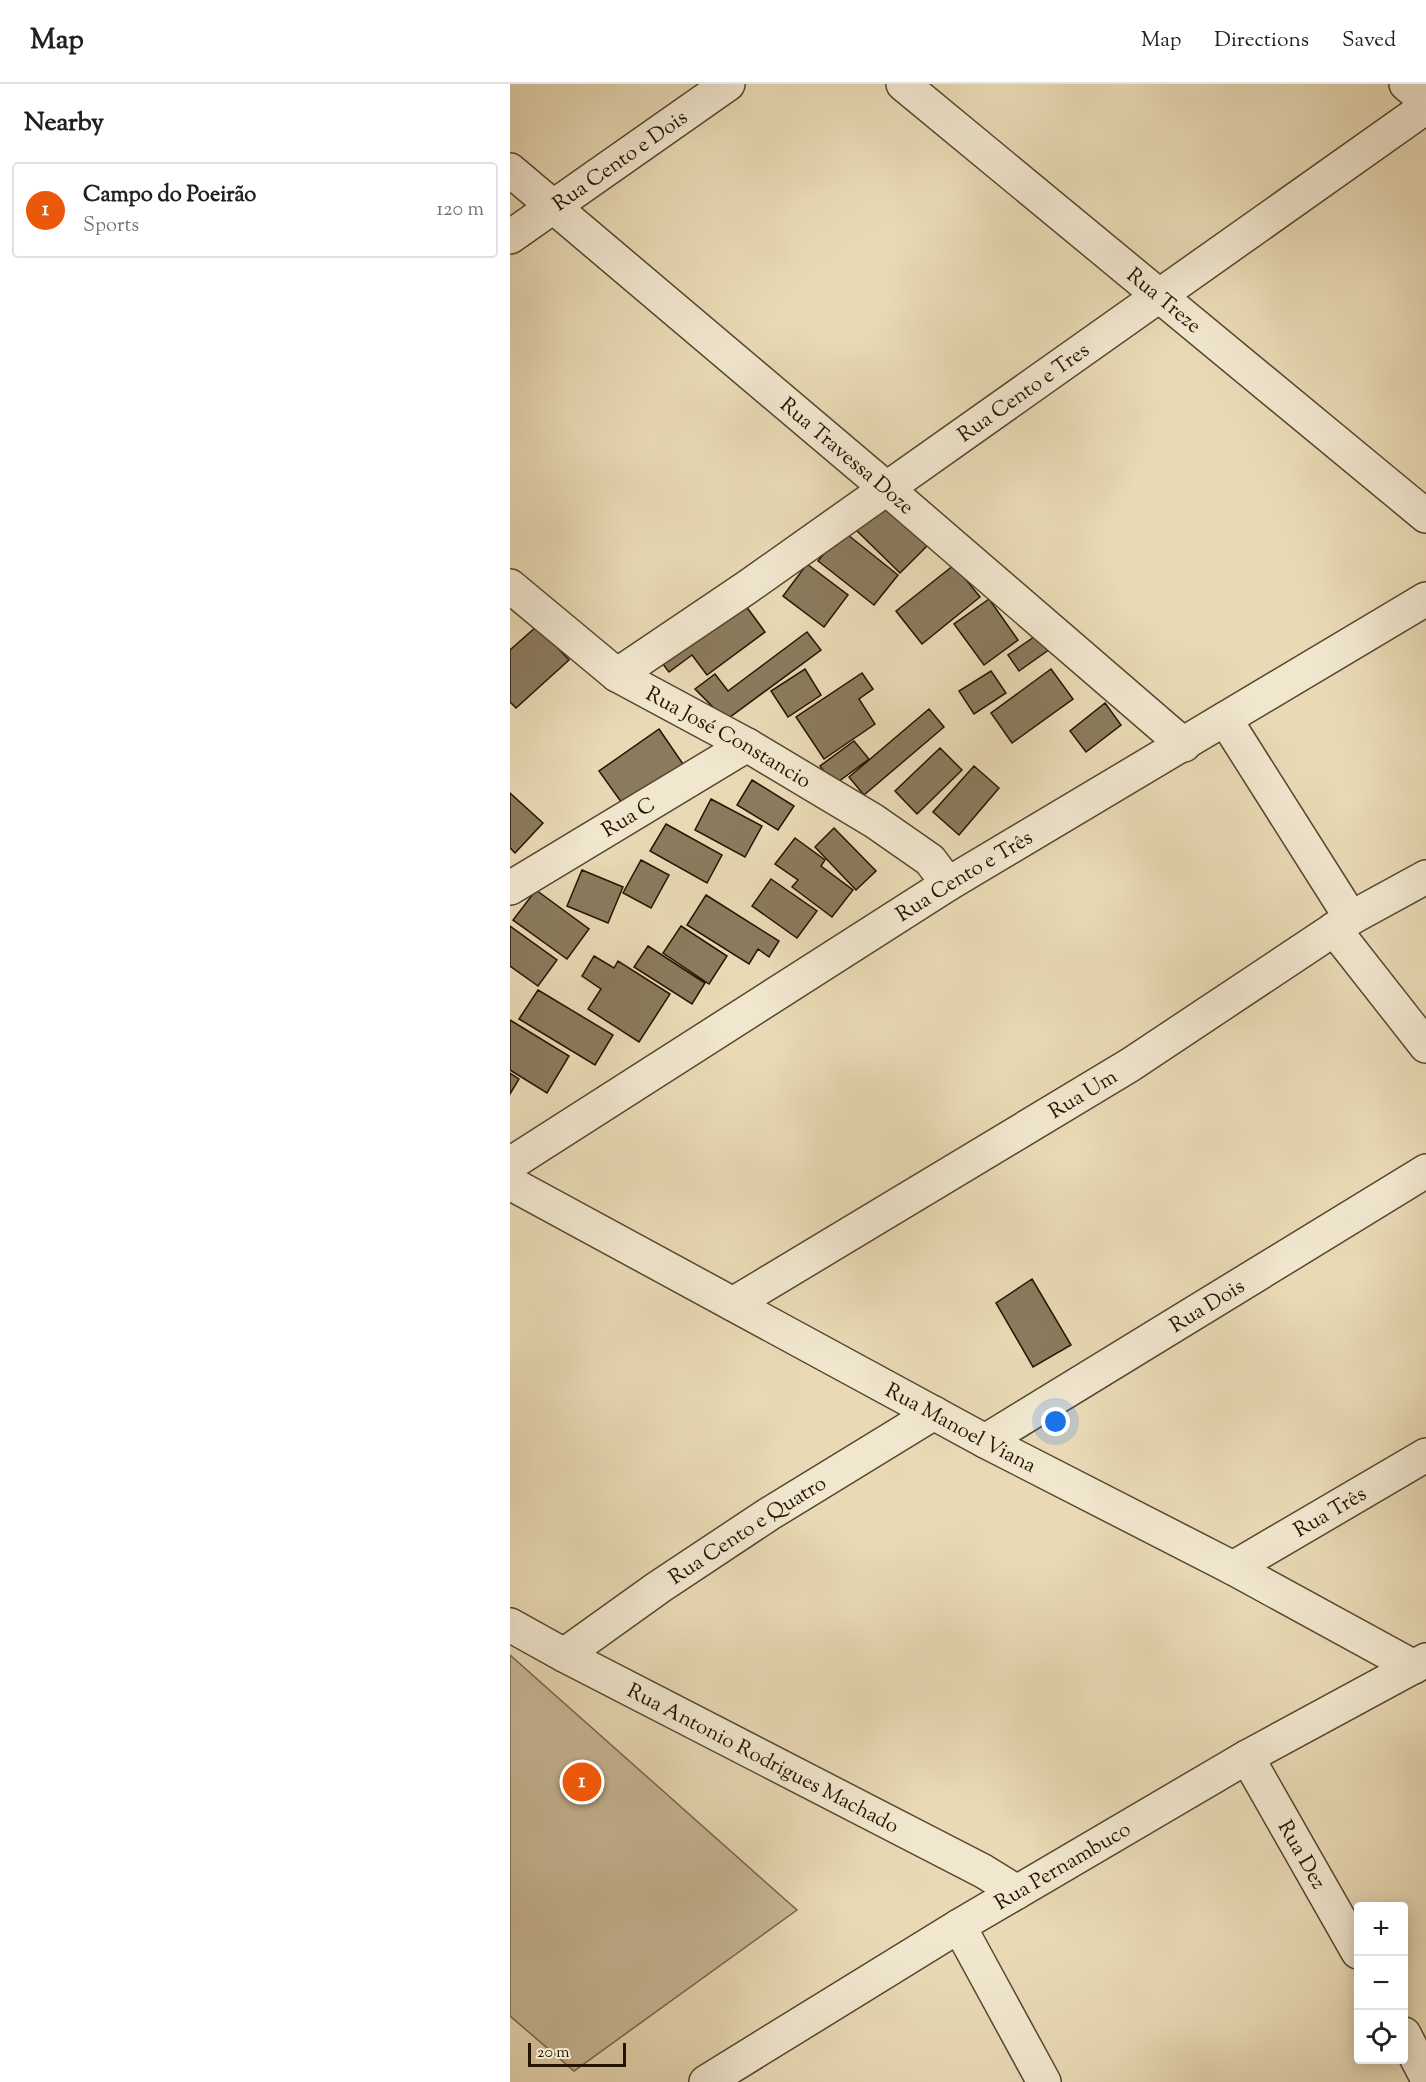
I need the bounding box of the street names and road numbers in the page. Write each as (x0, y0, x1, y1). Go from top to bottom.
street label: Rua Cento e Dois (547, 104, 694, 220)
street label: Rua Treze (1119, 261, 1207, 341)
street label: Rua Cento e Tres (952, 337, 1096, 451)
street label: Rua Travessa Doze (772, 391, 920, 523)
street label: Rua José Constancio (640, 680, 816, 797)
street label: Rua C (597, 791, 662, 846)
street label: Rua Cento e Três (891, 824, 1039, 930)
street label: Rua Um (1044, 1063, 1124, 1128)
street label: Rua Dois (1165, 1272, 1251, 1341)
street label: Rua Manoel Viana (879, 1377, 1041, 1482)
street label: Rua Cento e Quatro (663, 1469, 833, 1593)
street label: Rua Três (1289, 1480, 1373, 1546)
street label: Rua Antonio Rodrigues Machado (621, 1677, 904, 1842)
street label: Rua Pernambuco (990, 1815, 1137, 1919)
street label: Rua Dez (1269, 1815, 1332, 1895)

